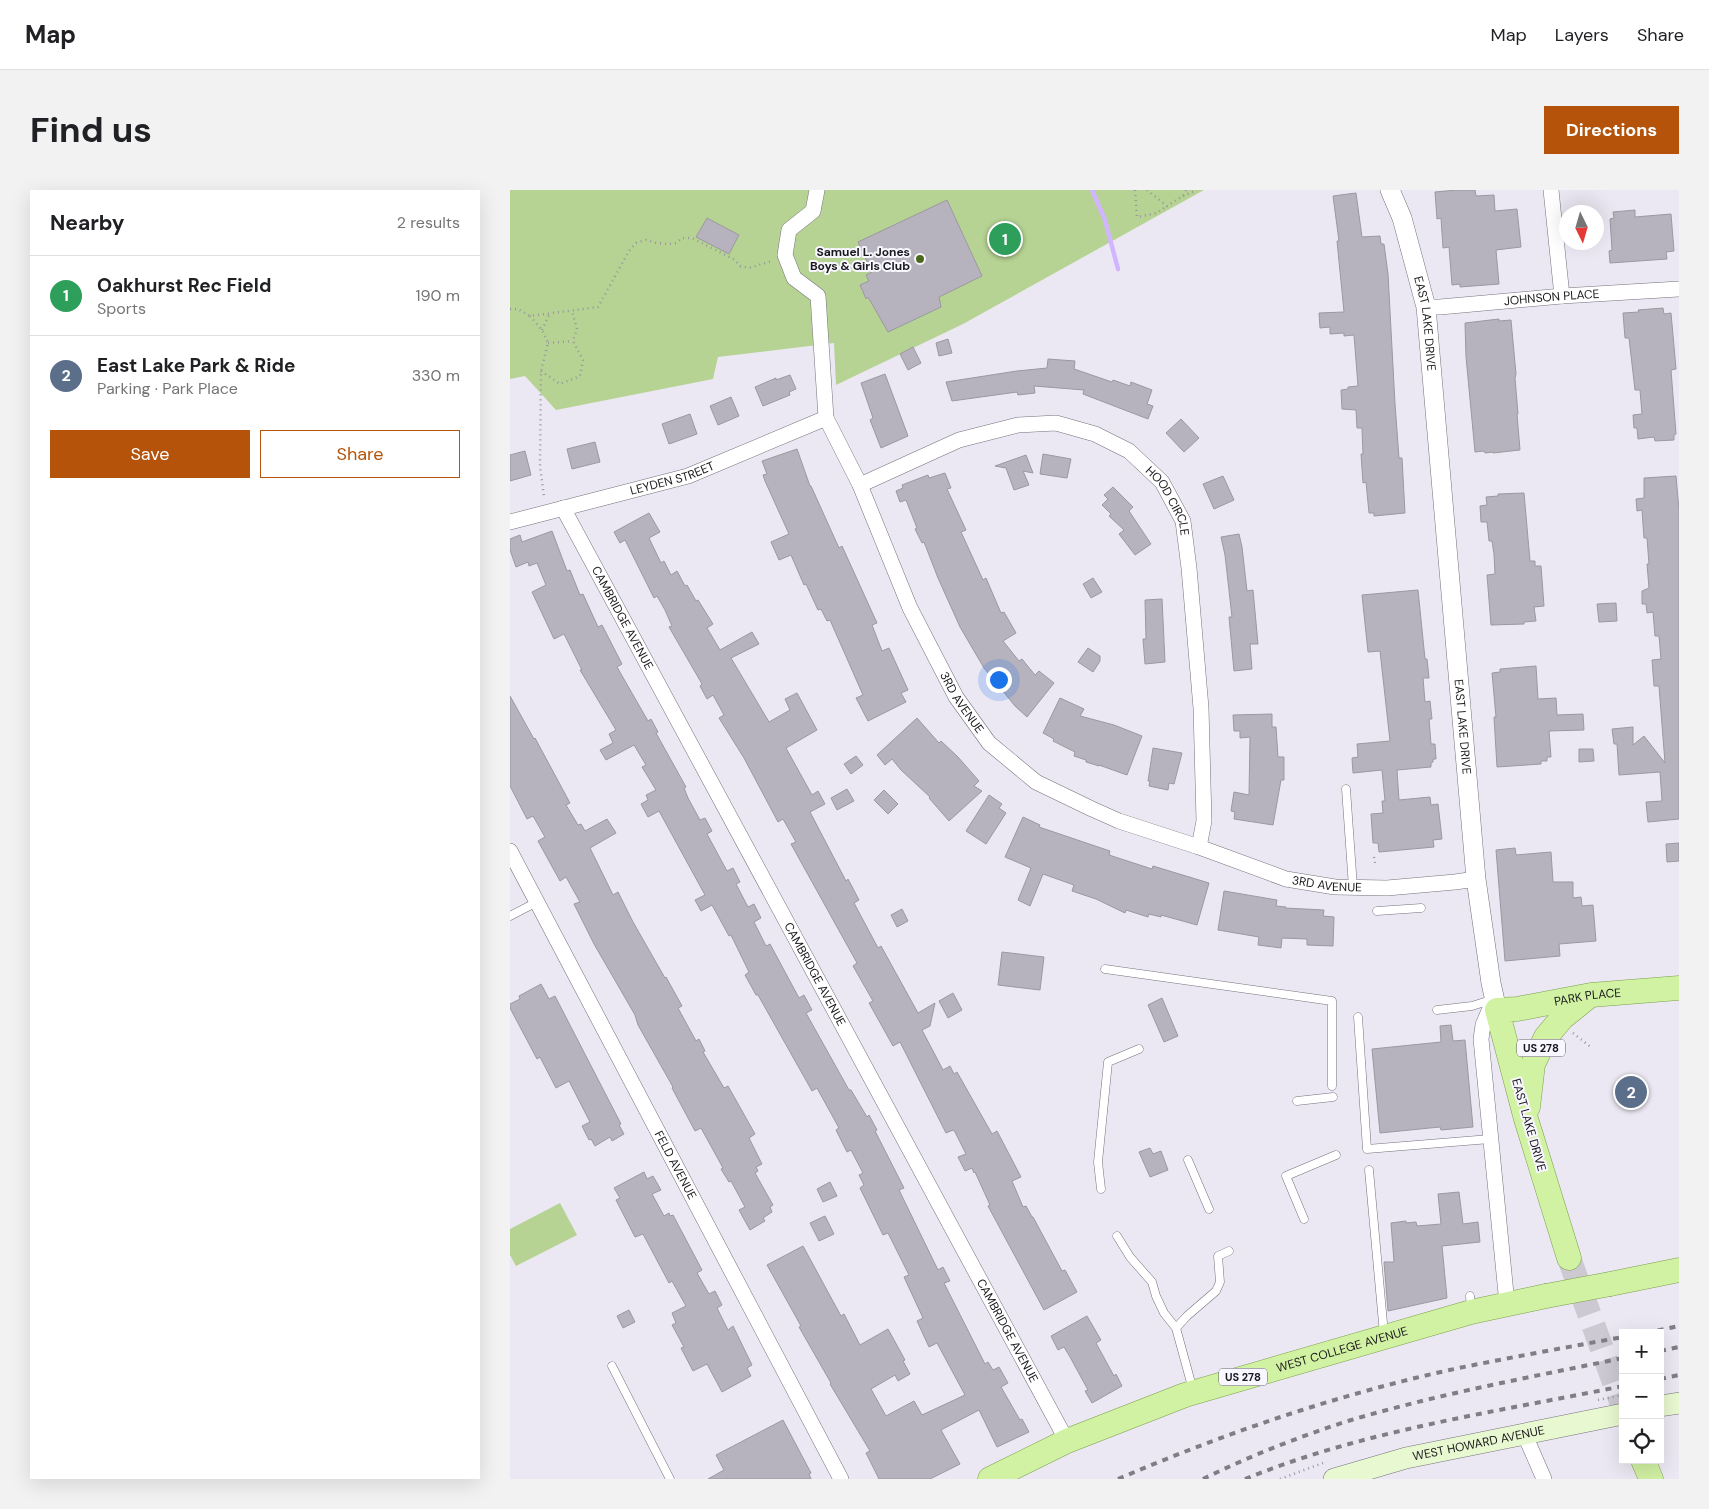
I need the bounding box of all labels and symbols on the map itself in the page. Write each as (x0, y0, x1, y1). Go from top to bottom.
north arrow (1559, 205, 1604, 250)
pin: 1 (989, 220, 1021, 258)
place label: Samuel L. Jones Boys & Girls Club (810, 244, 910, 274)
marker: Samuel L. Jones Boys & Girls Club (914, 253, 926, 265)
street label: EAST LAKE DRIVE (1410, 274, 1440, 372)
street label: JOHNSON PLACE (1503, 286, 1600, 309)
street label: LEYDEN STREET (628, 458, 717, 499)
street label: HOOD CIRCLE (1142, 463, 1193, 537)
street label: CAMBRIDGE AVENUE (588, 563, 657, 673)
your location (986, 667, 1012, 693)
street label: 3RD AVENUE (936, 669, 988, 737)
street label: EAST LAKE DRIVE (1451, 678, 1475, 775)
street label: 3RD AVENUE (1291, 872, 1362, 896)
street label: CAMBRIDGE AVENUE (780, 920, 850, 1029)
street label: PARK PLACE (1553, 985, 1622, 1010)
road number: US 278 (1517, 1040, 1565, 1056)
pin: 2 (1615, 1073, 1647, 1111)
street label: EAST LAKE DRIVE (1508, 1077, 1550, 1173)
street label: FELD AVENUE (651, 1128, 700, 1202)
street label: CAMBRIDGE AVENUE (973, 1276, 1042, 1385)
street label: WEST COLLEGE AVENUE (1274, 1323, 1410, 1376)
road number: US 278 (1219, 1368, 1267, 1386)
street label: WEST HOWARD AVENUE (1411, 1422, 1546, 1464)

